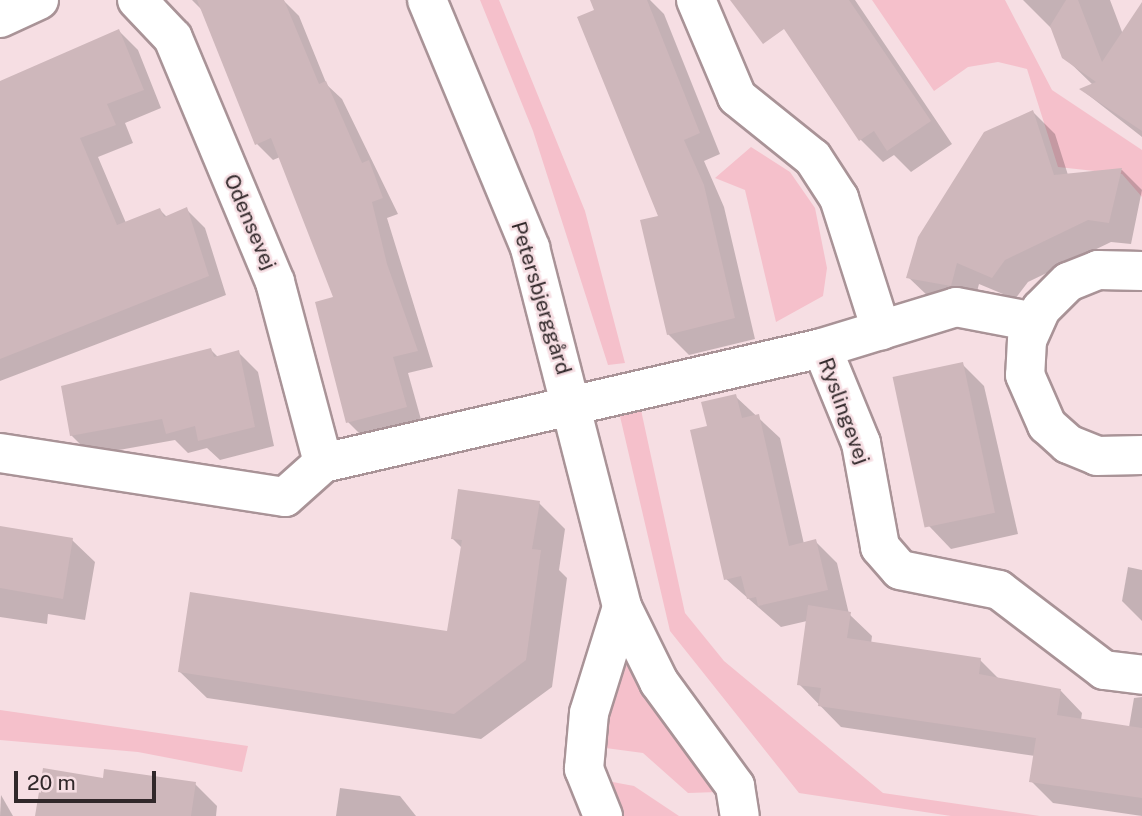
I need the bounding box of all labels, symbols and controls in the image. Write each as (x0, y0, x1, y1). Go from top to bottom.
street label: Odensevej (219, 170, 281, 274)
street label: Petersbjerggård (506, 218, 576, 378)
street label: Ryslingevej (813, 354, 875, 468)
scale bar (18, 756, 159, 800)
text: 20 m (27, 770, 76, 795)

